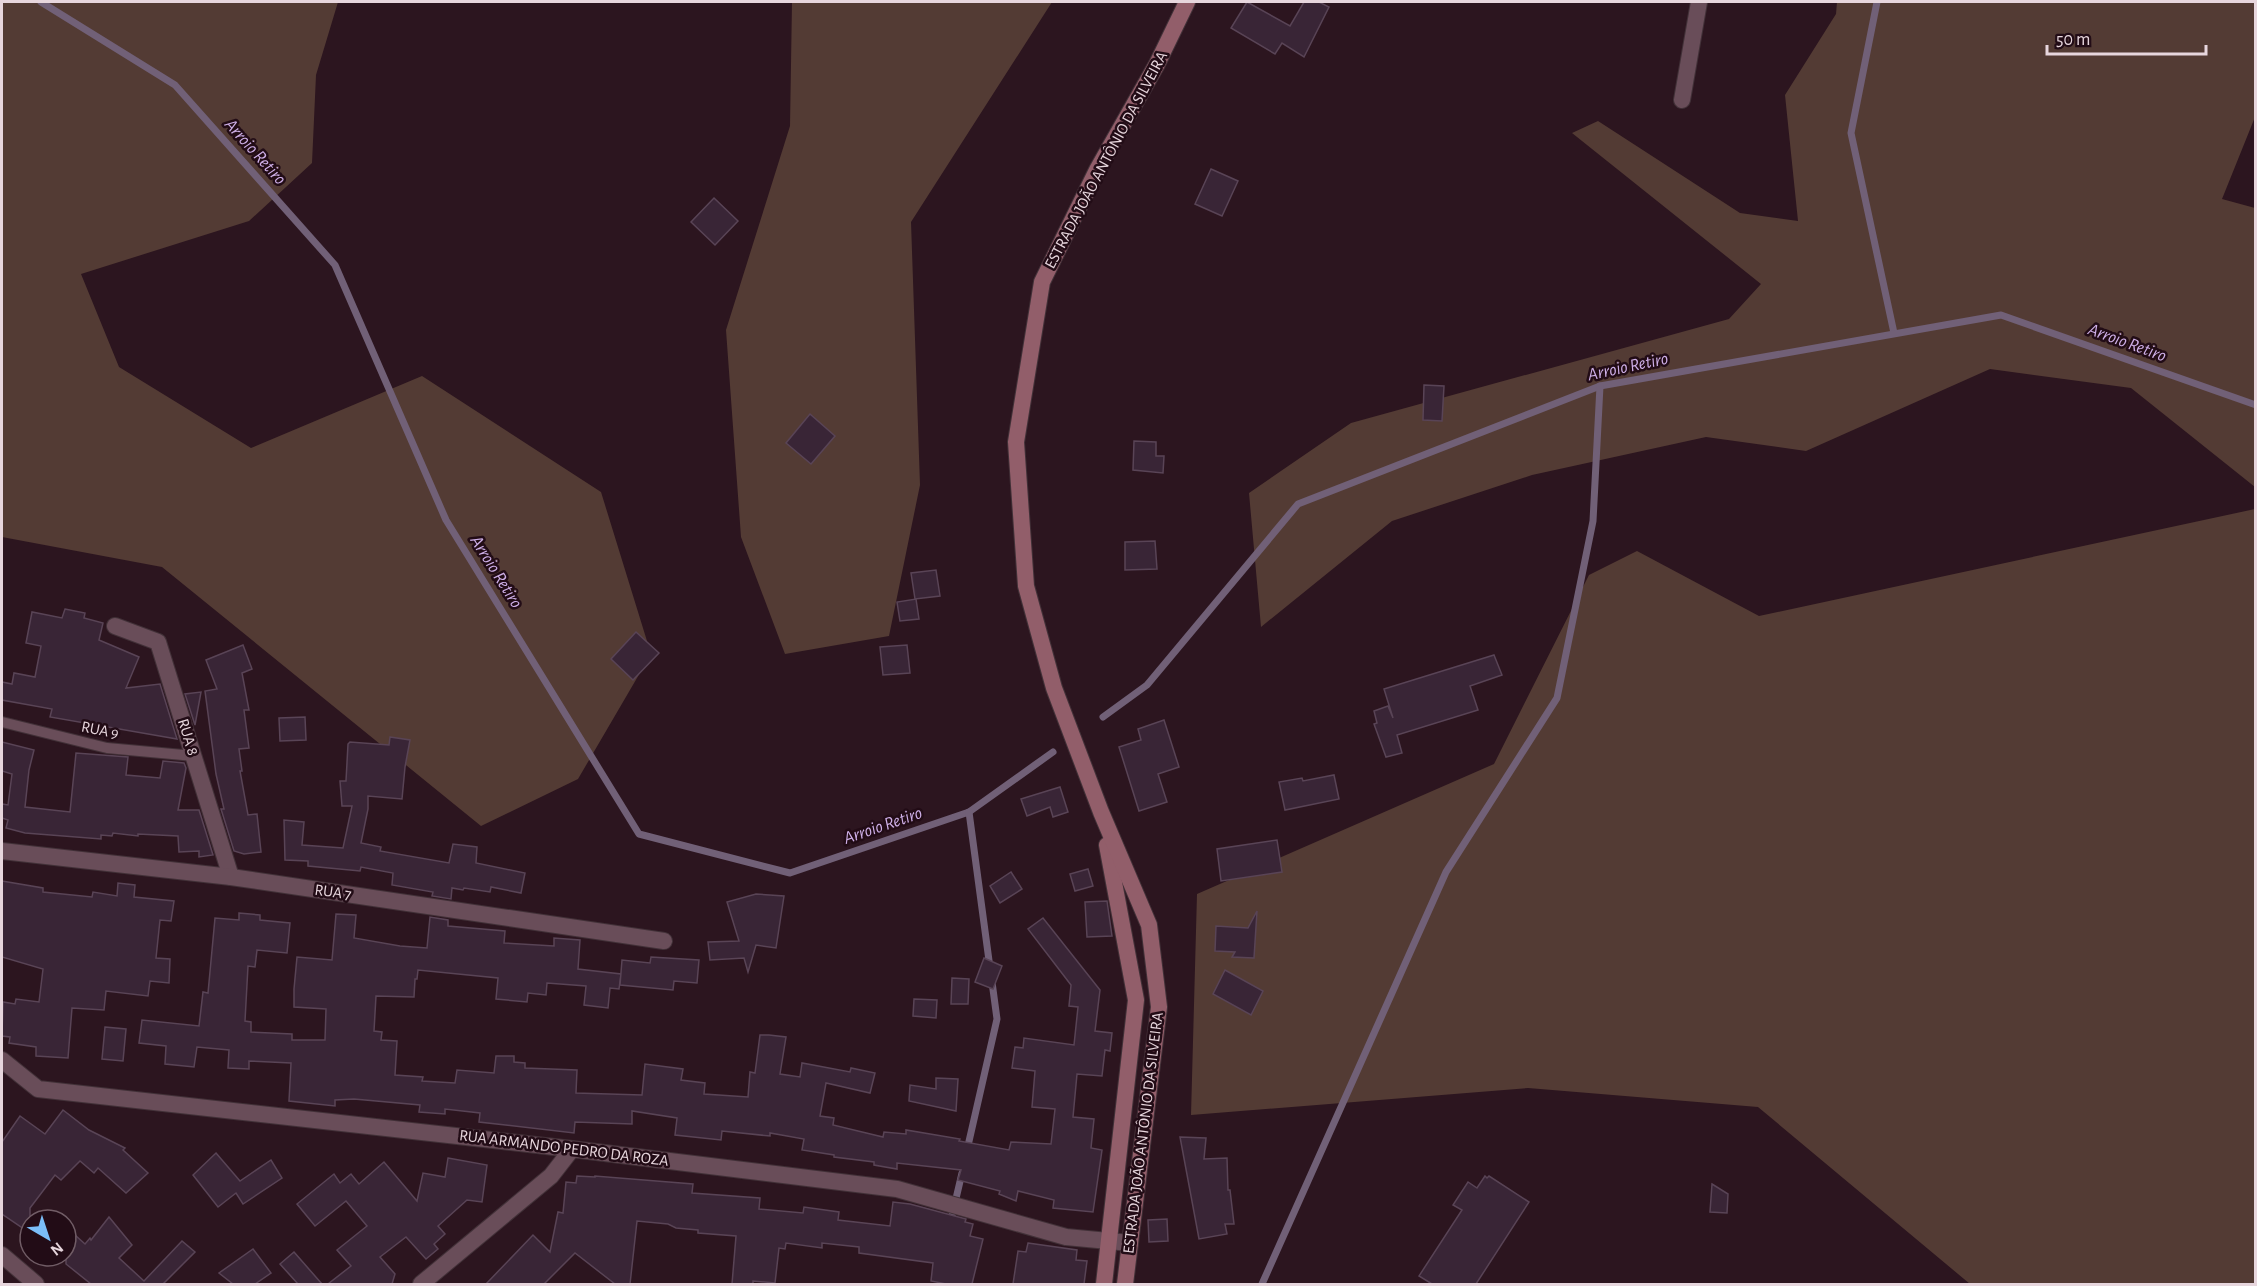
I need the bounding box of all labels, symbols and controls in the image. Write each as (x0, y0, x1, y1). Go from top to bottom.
scale bar (2047, 18, 2206, 56)
text: 50 m (2056, 31, 2090, 49)
street label: ESTRADA JOÃO ANTÔNIO DA SILVEIRA (1040, 48, 1170, 271)
water label: Arroio Retiro (220, 115, 289, 188)
water label: Arroio Retiro (2085, 320, 2168, 365)
water label: Arroio Retiro (1585, 350, 1670, 385)
water label: Arroio Retiro (466, 532, 525, 611)
street label: RUA 8 (175, 717, 201, 757)
street label: RUA 9 (80, 719, 120, 741)
water label: Arroio Retiro (841, 804, 925, 848)
street label: RUA 7 (314, 882, 353, 903)
street label: ESTRADA JOÃO ANTÔNIO DA SILVEIRA (1118, 1011, 1166, 1255)
street label: RUA ARMANDO PEDRO DA ROZA (458, 1127, 670, 1169)
north arrow (18, 1208, 78, 1268)
text: N (47, 1239, 66, 1259)

